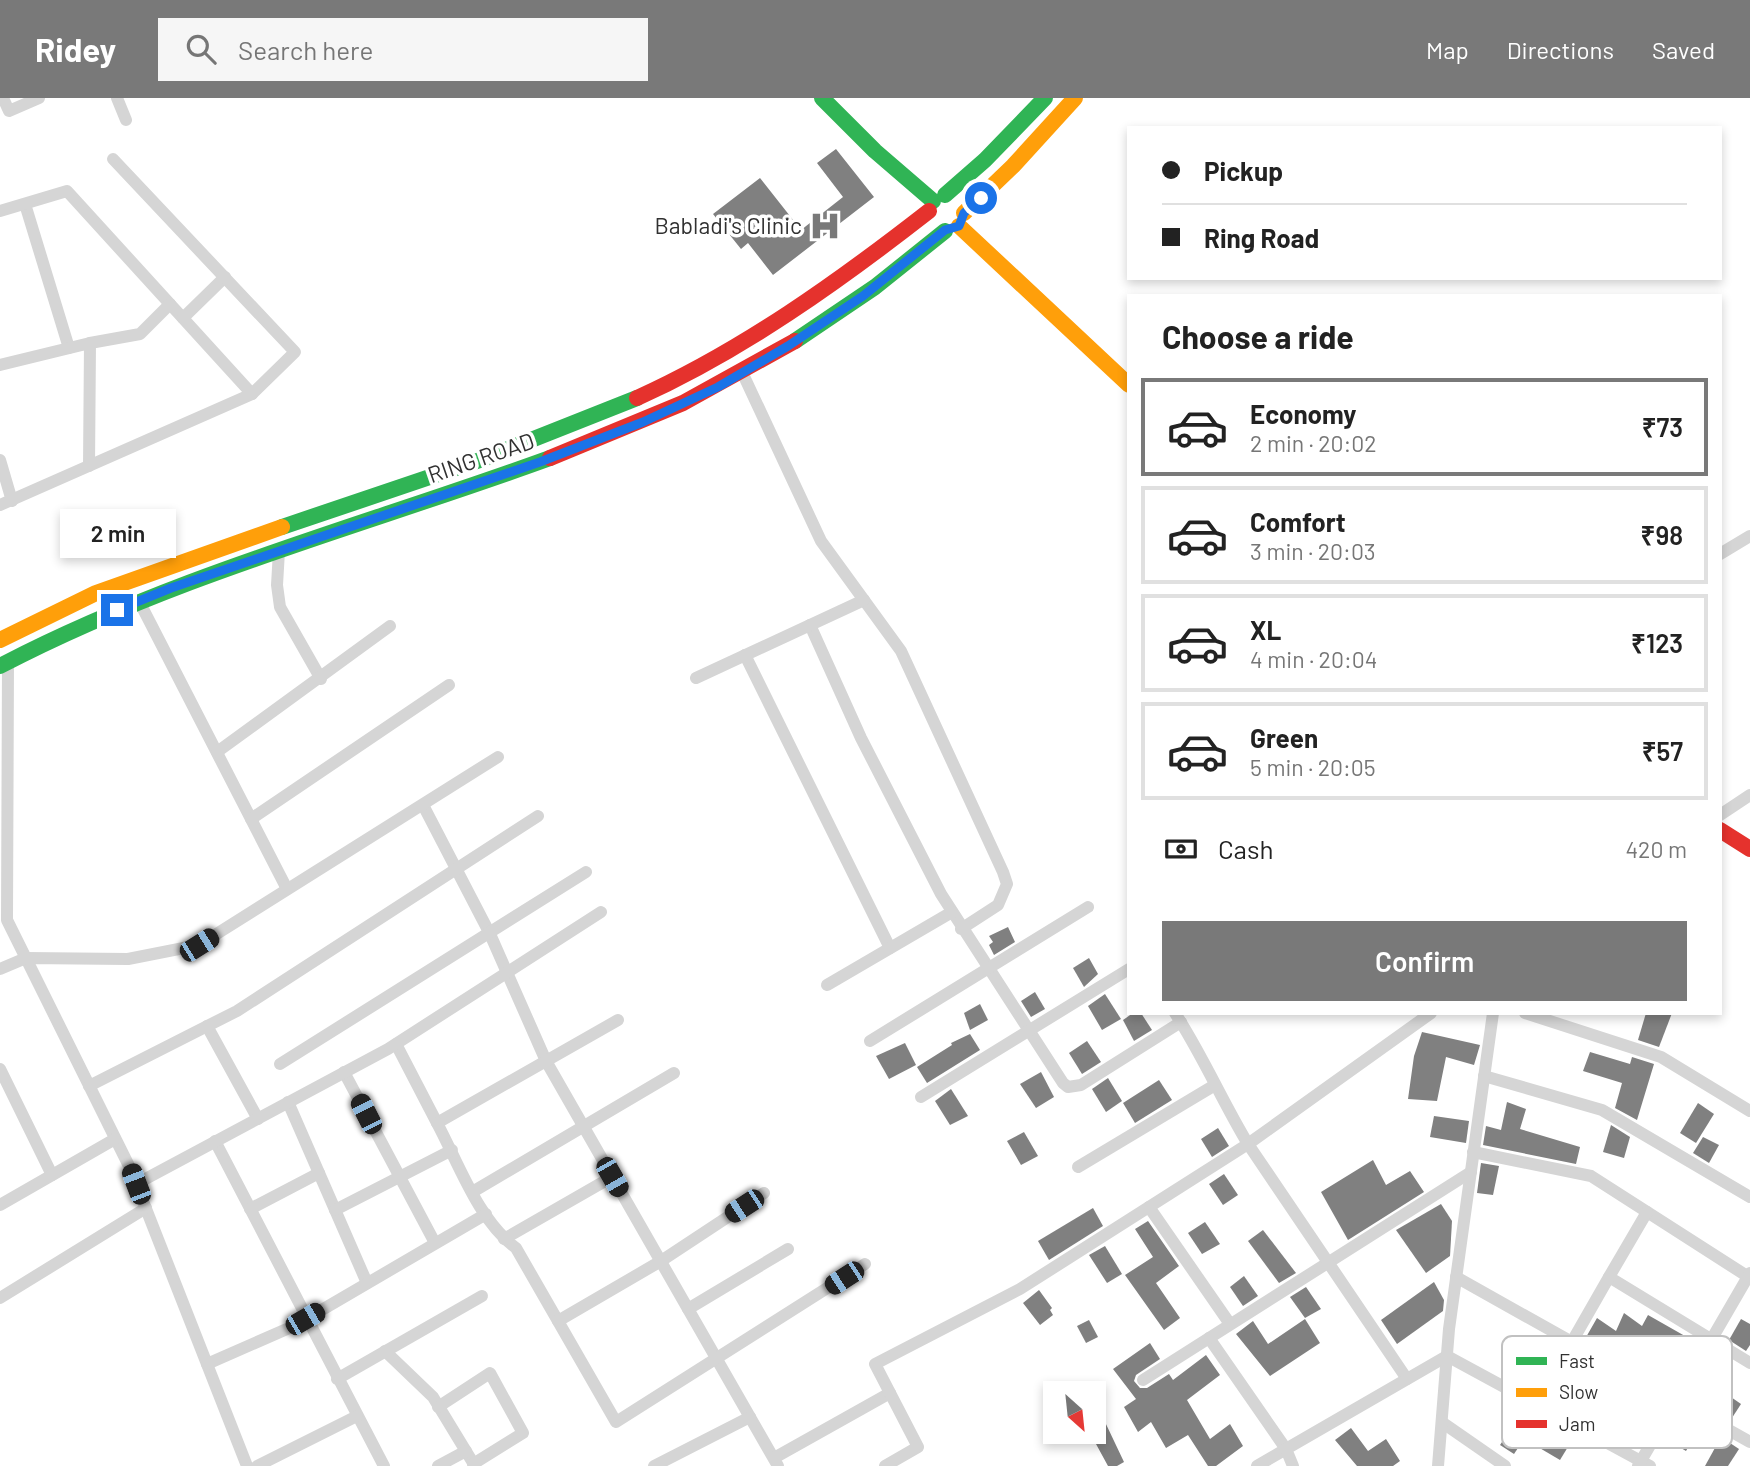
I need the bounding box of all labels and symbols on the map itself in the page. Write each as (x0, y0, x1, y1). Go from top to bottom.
route start (965, 182, 997, 214)
hospital icon: Babladi's Clinic (808, 209, 842, 243)
place label: Babladi's Clinic (655, 211, 802, 239)
street label: RING ROAD (424, 426, 538, 488)
callout: 2 min (59, 508, 175, 558)
route end (101, 594, 133, 626)
car (176, 925, 223, 965)
car (348, 1091, 385, 1137)
car (593, 1154, 632, 1200)
car (119, 1161, 154, 1207)
car (721, 1186, 768, 1226)
car (821, 1258, 868, 1298)
car (282, 1299, 329, 1339)
legend (1502, 1336, 1732, 1448)
text: Fast (1559, 1349, 1595, 1372)
text: Slow (1559, 1380, 1598, 1403)
north arrow (1043, 1381, 1106, 1444)
text: Jam (1559, 1412, 1595, 1435)

